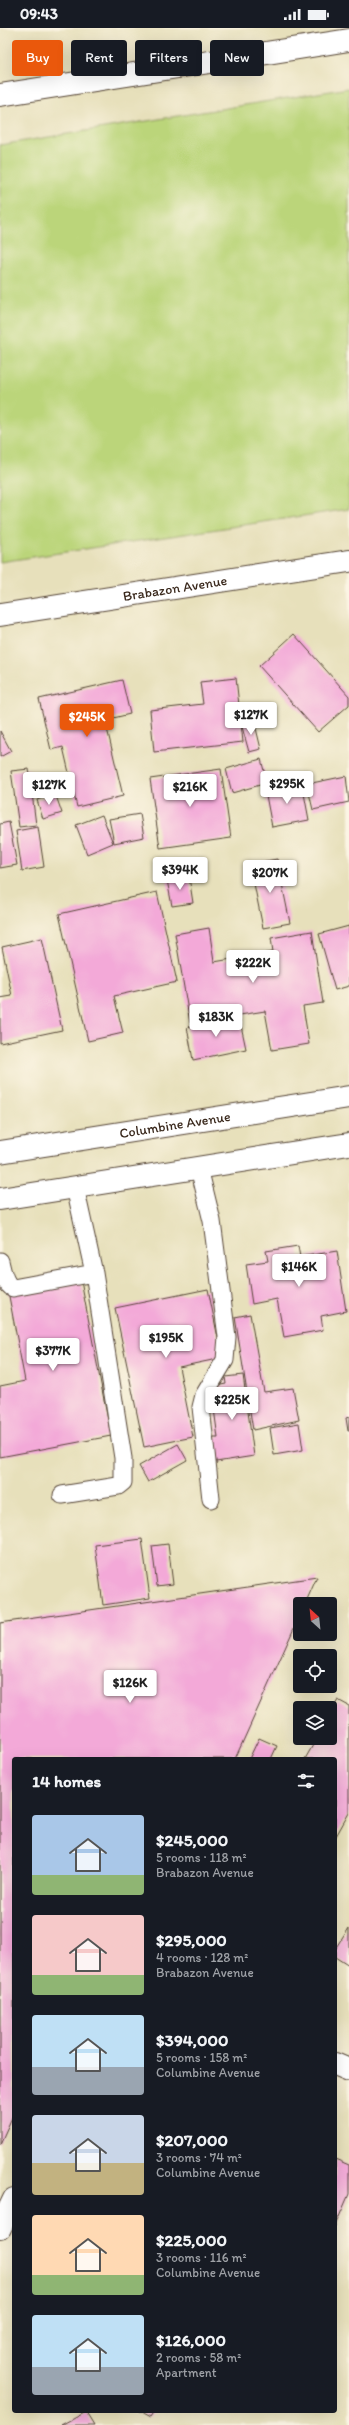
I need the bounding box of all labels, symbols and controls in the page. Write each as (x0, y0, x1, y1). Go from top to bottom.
text: 09:43 (20, 5, 58, 23)
chip: Buy (12, 40, 63, 76)
chip: Rent (71, 40, 127, 76)
chip: Filters (135, 40, 202, 76)
chip: New (210, 40, 264, 76)
street label: Brabazon Avenue (122, 572, 229, 605)
pin: $127K (223, 702, 279, 736)
pin: $245K (59, 704, 115, 738)
text: $127K (234, 707, 268, 722)
text: $245K (69, 709, 105, 724)
pin: $295K (259, 771, 315, 805)
pin: $127K (21, 772, 77, 806)
pin: $216K (162, 774, 218, 808)
text: $295K (269, 776, 305, 791)
text: $127K (32, 777, 66, 792)
text: $216K (173, 779, 207, 794)
pin: $394K (152, 857, 208, 891)
pin: $207K (242, 860, 298, 894)
text: $394K (162, 862, 198, 877)
text: $207K (252, 865, 288, 880)
pin: $222K (225, 950, 281, 984)
text: $222K (235, 955, 271, 970)
pin: $183K (188, 1004, 244, 1038)
text: $183K (198, 1009, 234, 1024)
street label: Columbine Avenue (118, 1108, 232, 1142)
pin: $146K (271, 1254, 327, 1288)
text: $146K (281, 1259, 317, 1274)
pin: $195K (138, 1325, 194, 1359)
text: $195K (149, 1330, 183, 1345)
pin: $377K (25, 1338, 81, 1372)
text: $377K (36, 1343, 70, 1358)
pin: $225K (204, 1387, 260, 1421)
text: $225K (214, 1392, 250, 1407)
north arrow (293, 1597, 337, 1641)
map controls (293, 1597, 337, 1745)
button: locate (293, 1649, 337, 1693)
pin: $126K (102, 1670, 158, 1704)
text: $126K (113, 1675, 147, 1690)
button: layers (293, 1701, 337, 1745)
icon: filters (295, 1770, 317, 1792)
text: 14 homes (32, 1771, 101, 1791)
text: $245,000 (156, 1830, 228, 1850)
icon: home (64, 1831, 112, 1879)
text: 5 rooms · 118 m² (156, 1850, 247, 1865)
text: Brabazon Avenue (156, 1865, 254, 1880)
text: $295,000 (156, 1930, 227, 1950)
icon: home (64, 1931, 112, 1979)
text: 4 rooms · 128 m² (156, 1950, 248, 1965)
text: Brabazon Avenue (156, 1965, 254, 1980)
text: $394,000 (156, 2030, 228, 2050)
icon: home (64, 2031, 112, 2079)
text: 5 rooms · 158 m² (156, 2050, 247, 2065)
text: Columbine Avenue (156, 2065, 260, 2080)
text: $207,000 (156, 2130, 228, 2150)
icon: home (64, 2131, 112, 2179)
text: 3 rooms · 74 m² (156, 2150, 242, 2165)
text: Columbine Avenue (156, 2165, 260, 2180)
text: $225,000 (156, 2230, 227, 2250)
icon: home (64, 2231, 112, 2279)
text: 3 rooms · 116 m² (156, 2250, 247, 2265)
text: Columbine Avenue (156, 2265, 260, 2280)
text: $126,000 (156, 2330, 226, 2350)
icon: home (64, 2331, 112, 2379)
text: 2 rooms · 58 m² (156, 2350, 241, 2365)
text: Apartment (156, 2365, 217, 2380)

